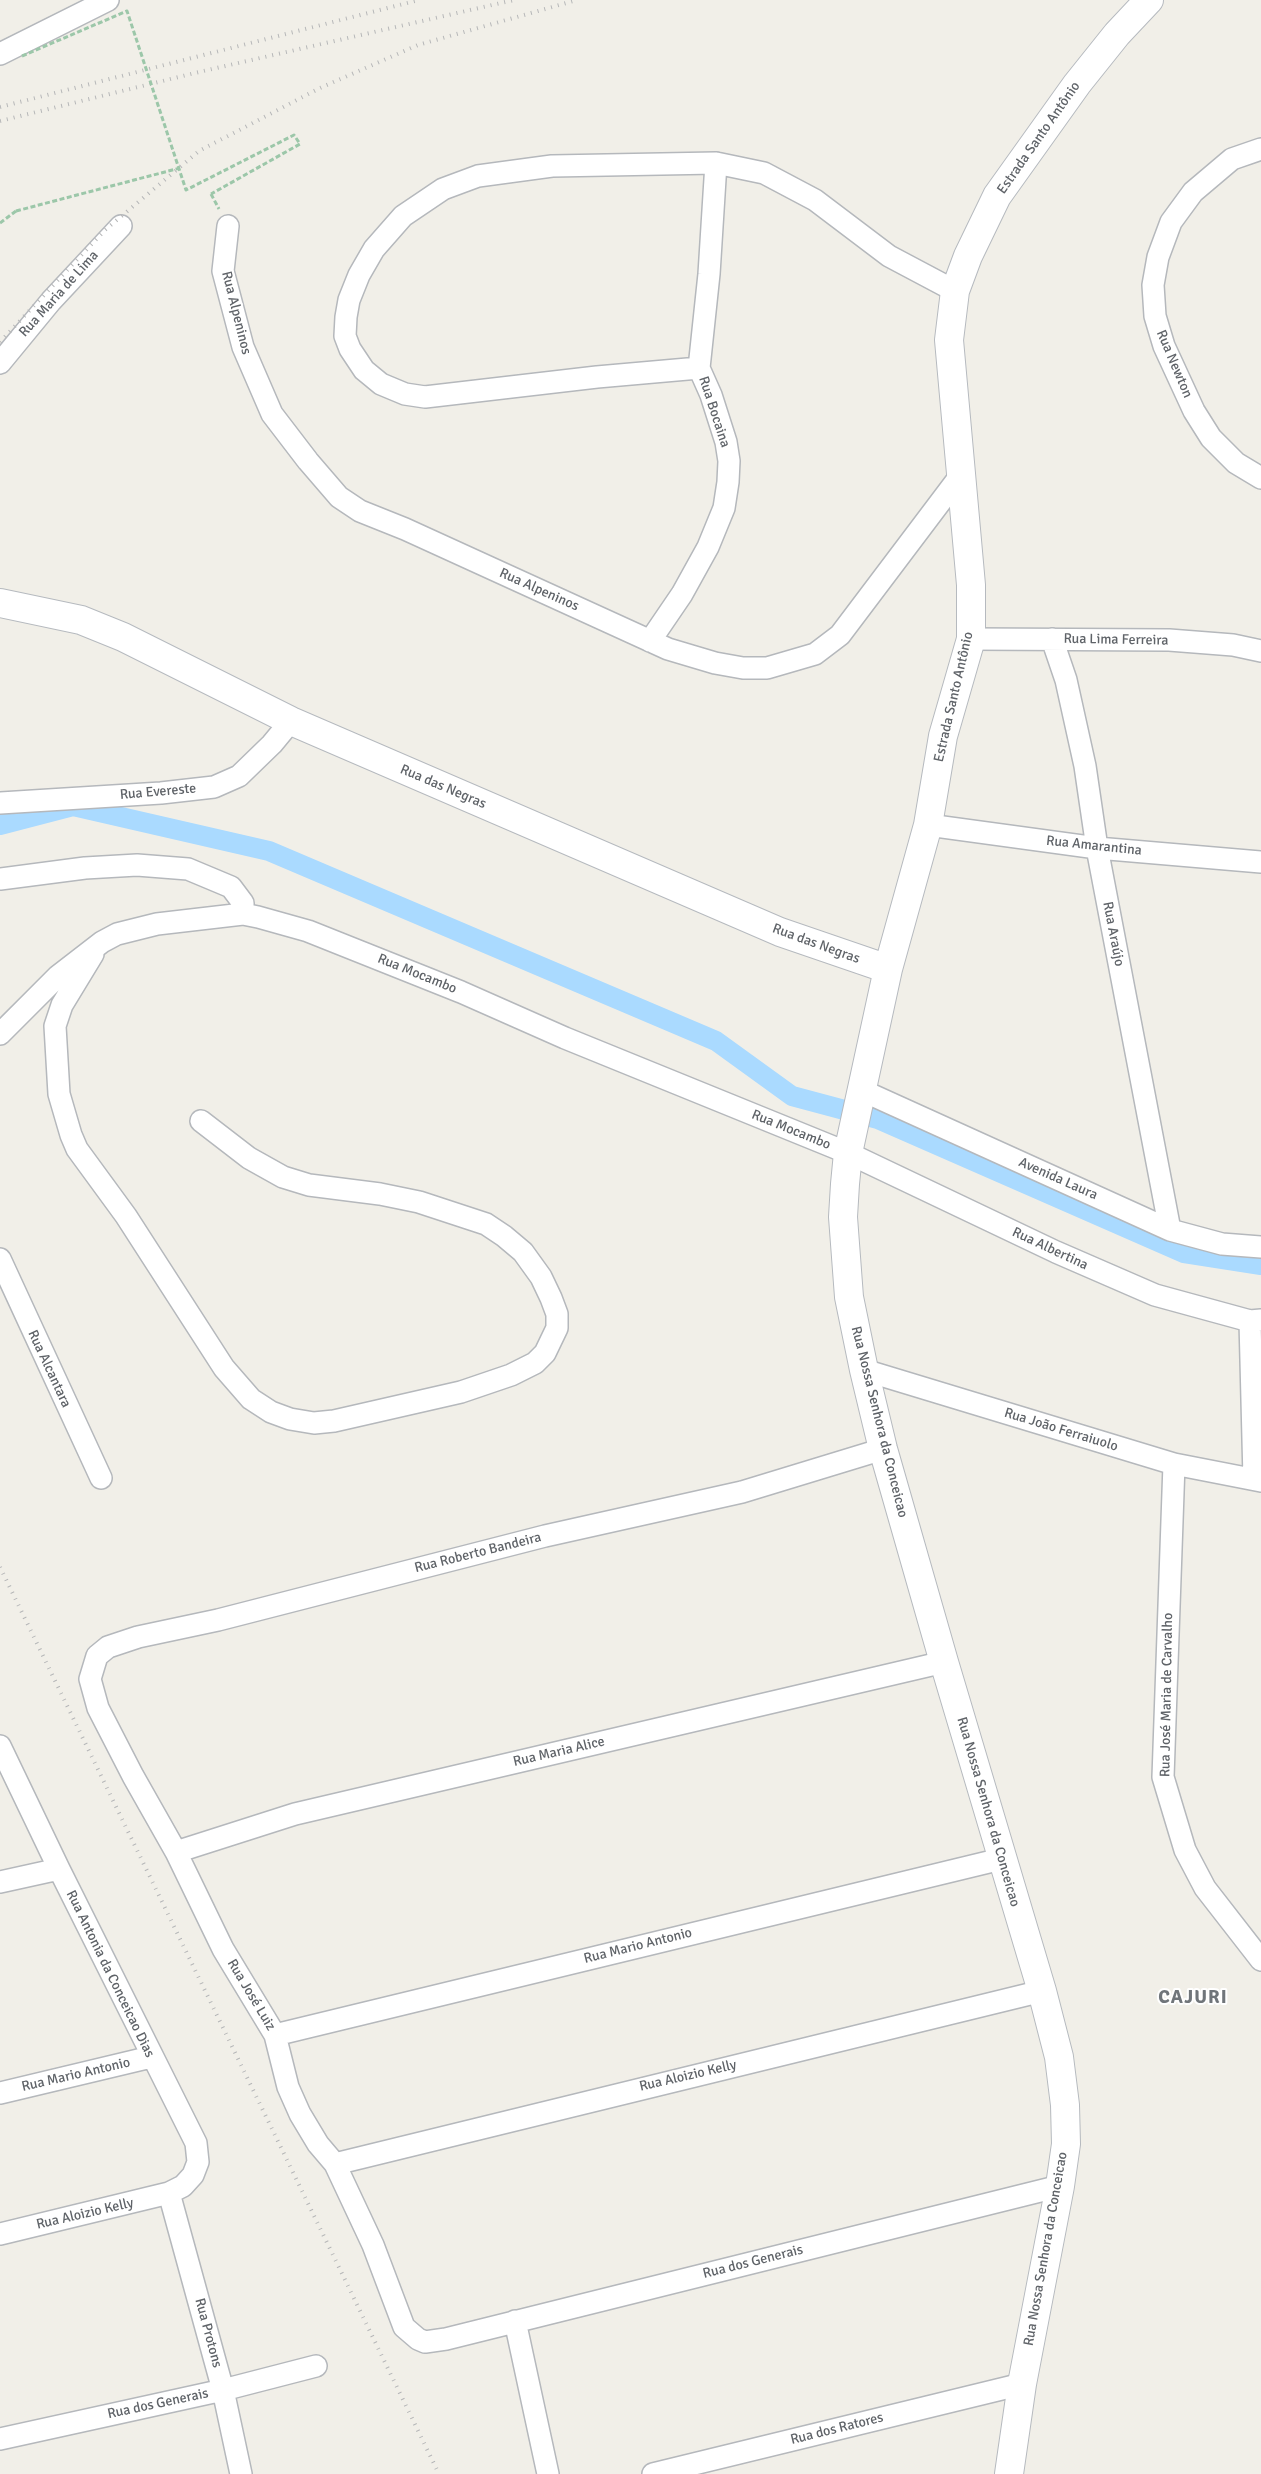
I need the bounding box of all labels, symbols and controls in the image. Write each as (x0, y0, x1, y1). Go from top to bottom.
street label: Estrada Santo Antônio (994, 79, 1084, 197)
street label: Rua Maria de Lima (16, 247, 102, 341)
street label: Rua Alpeninos (218, 270, 254, 356)
street label: Rua Newton (1152, 327, 1196, 401)
street label: Rua Bocaina (695, 374, 733, 450)
street label: Rua Alpeninos (497, 565, 581, 615)
street label: Estrada Santo Antônio (931, 630, 977, 764)
street label: Rua Lima Ferreira (1063, 631, 1169, 649)
street label: Rua das Negras (397, 761, 489, 813)
street label: Rua Evereste (119, 780, 197, 804)
street label: Rua Amarantina (1045, 833, 1143, 859)
street label: Rua Araújo (1099, 900, 1127, 968)
street label: Rua das Negras (770, 920, 862, 968)
street label: Rua Mocambo (375, 950, 459, 998)
street label: Rua Mocambo (749, 1106, 833, 1154)
street label: Avenida Laura (1016, 1154, 1100, 1204)
street label: Rua Albertina (1009, 1224, 1091, 1274)
street label: Rua Nossa Senhora da Conceicao (847, 1324, 911, 1520)
street label: Rua Alcantara (24, 1327, 74, 1411)
street label: Rua João Ferraiuolo (1002, 1405, 1120, 1455)
street label: Rua Roberto Bandeira (413, 1529, 543, 1577)
street label: Rua José Maria de Carvalho (1157, 1613, 1177, 1777)
street label: Rua Nossa Senhora da Conceicao (953, 1715, 1023, 1909)
street label: Rua Maria Alice (512, 1733, 606, 1771)
street label: Rua Antonia da Conceicao Dias (62, 1888, 158, 2060)
street label: Rua Mario Antonio (582, 1924, 694, 1968)
street label: Rua José Luiz (223, 1956, 279, 2034)
district label: CAJURI (1158, 1987, 1228, 2009)
street label: Rua Mario Antonio (20, 2054, 132, 2096)
street label: Rua Aloizio Kelly (638, 2057, 738, 2095)
street label: Rua Nossa Senhora da Conceicao (1021, 2151, 1071, 2347)
street label: Rua Aloizio Kelly (35, 2195, 135, 2233)
street label: Rua dos Generais (701, 2241, 805, 2283)
street label: Rua Protons (191, 2296, 225, 2370)
street label: Rua dos Generais (106, 2385, 210, 2423)
street label: Rua dos Ratores (789, 2409, 885, 2449)

